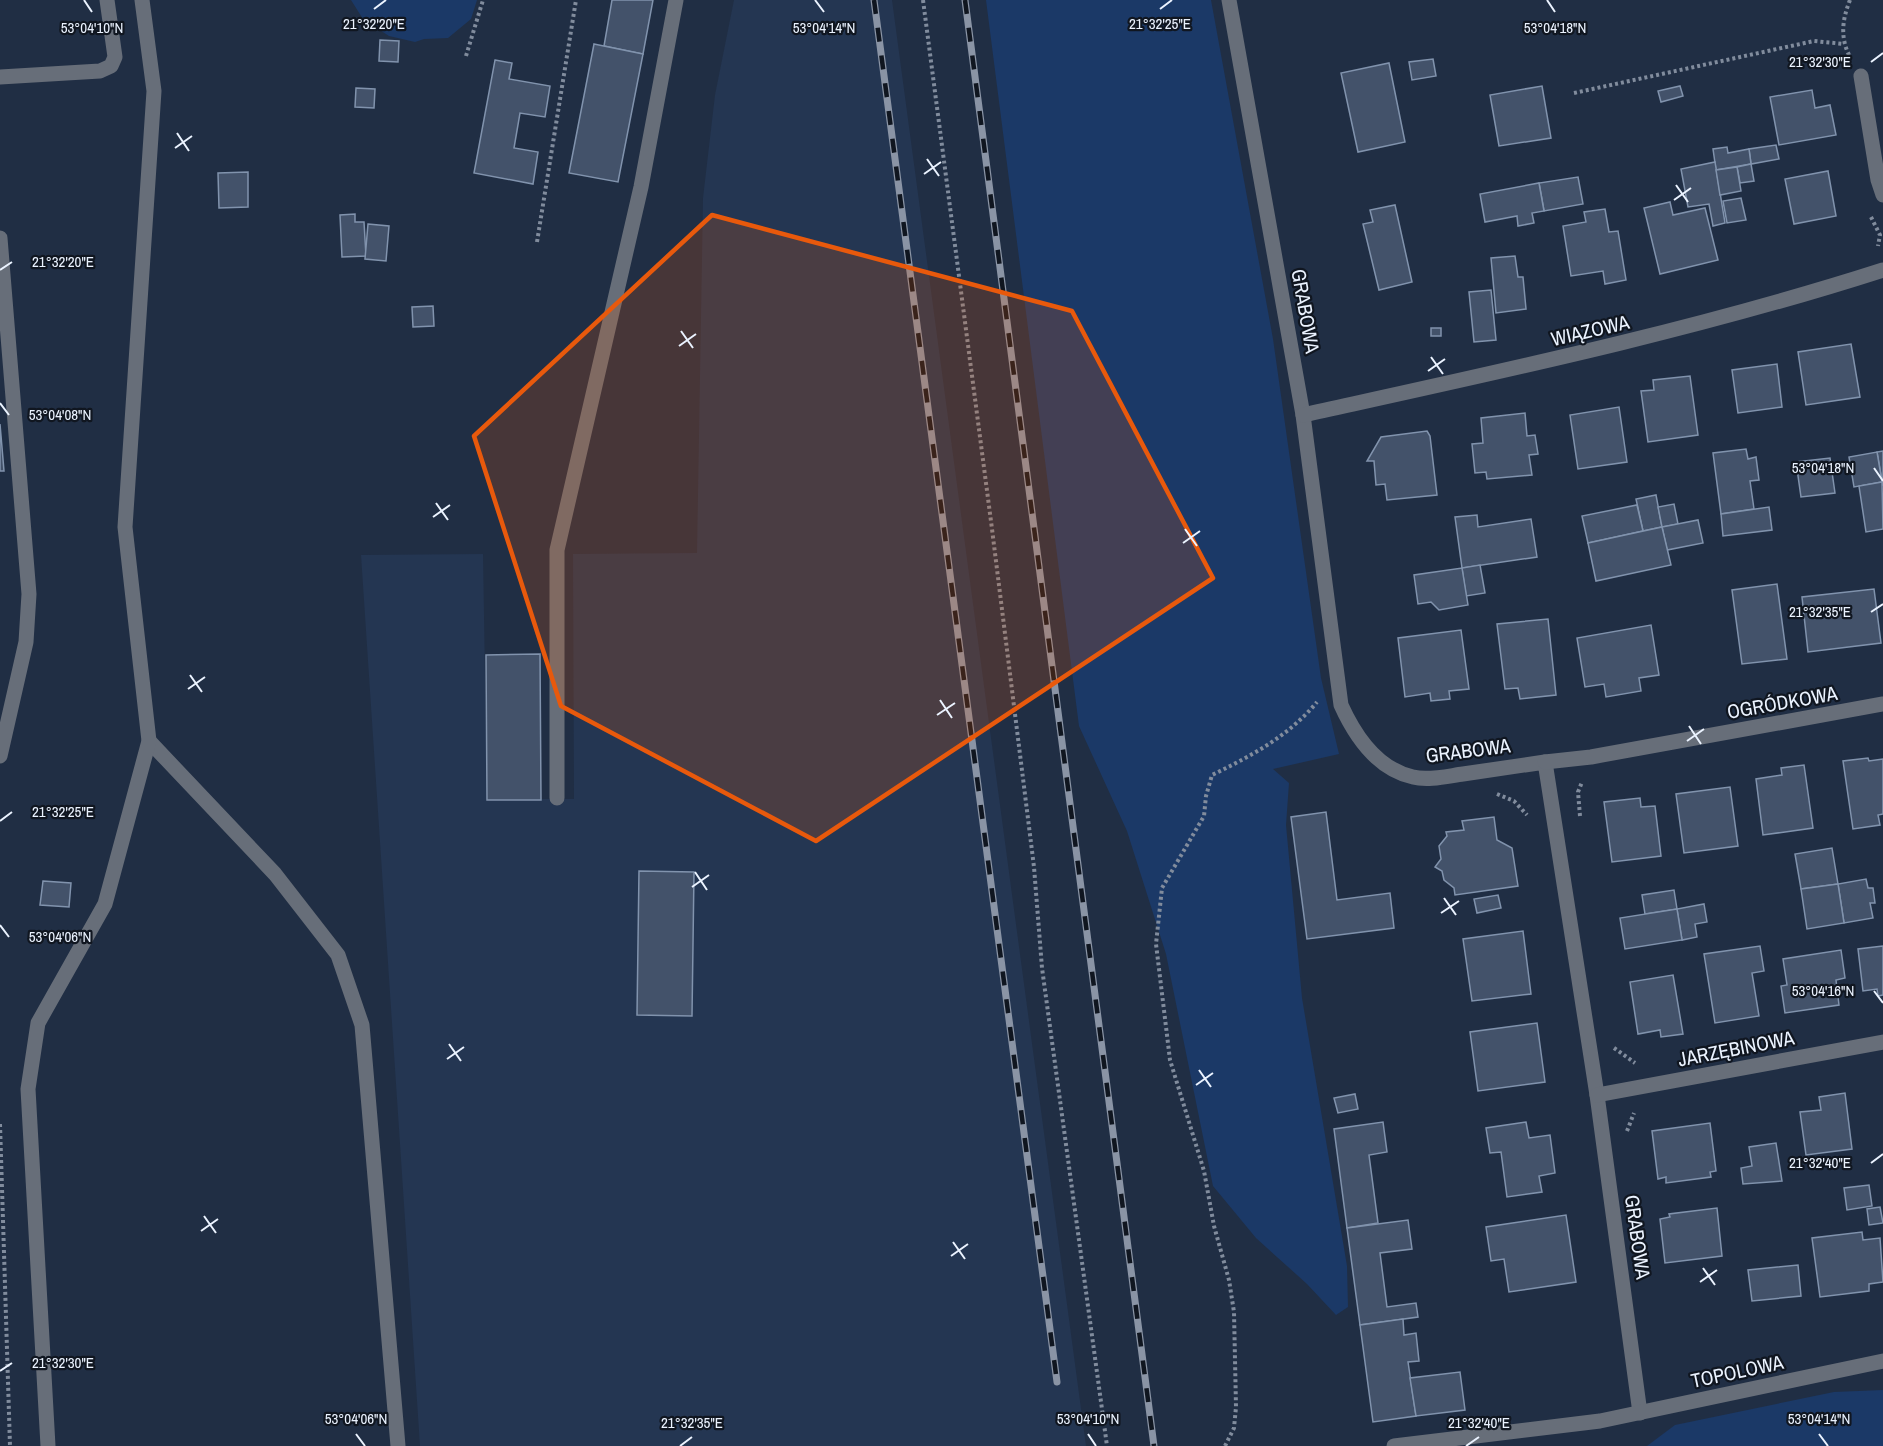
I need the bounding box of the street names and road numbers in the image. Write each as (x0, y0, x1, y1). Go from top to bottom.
street label: GRABOWA (1285, 267, 1327, 355)
street label: WIĄZOWA (1548, 308, 1632, 352)
street label: OGRÓDKOWA (1725, 679, 1839, 725)
street label: GRABOWA (1424, 731, 1512, 769)
street label: JARZĘBINOWA (1676, 1023, 1796, 1072)
street label: GRABOWA (1619, 1193, 1657, 1281)
street label: TOPOLOWA (1688, 1348, 1786, 1394)

